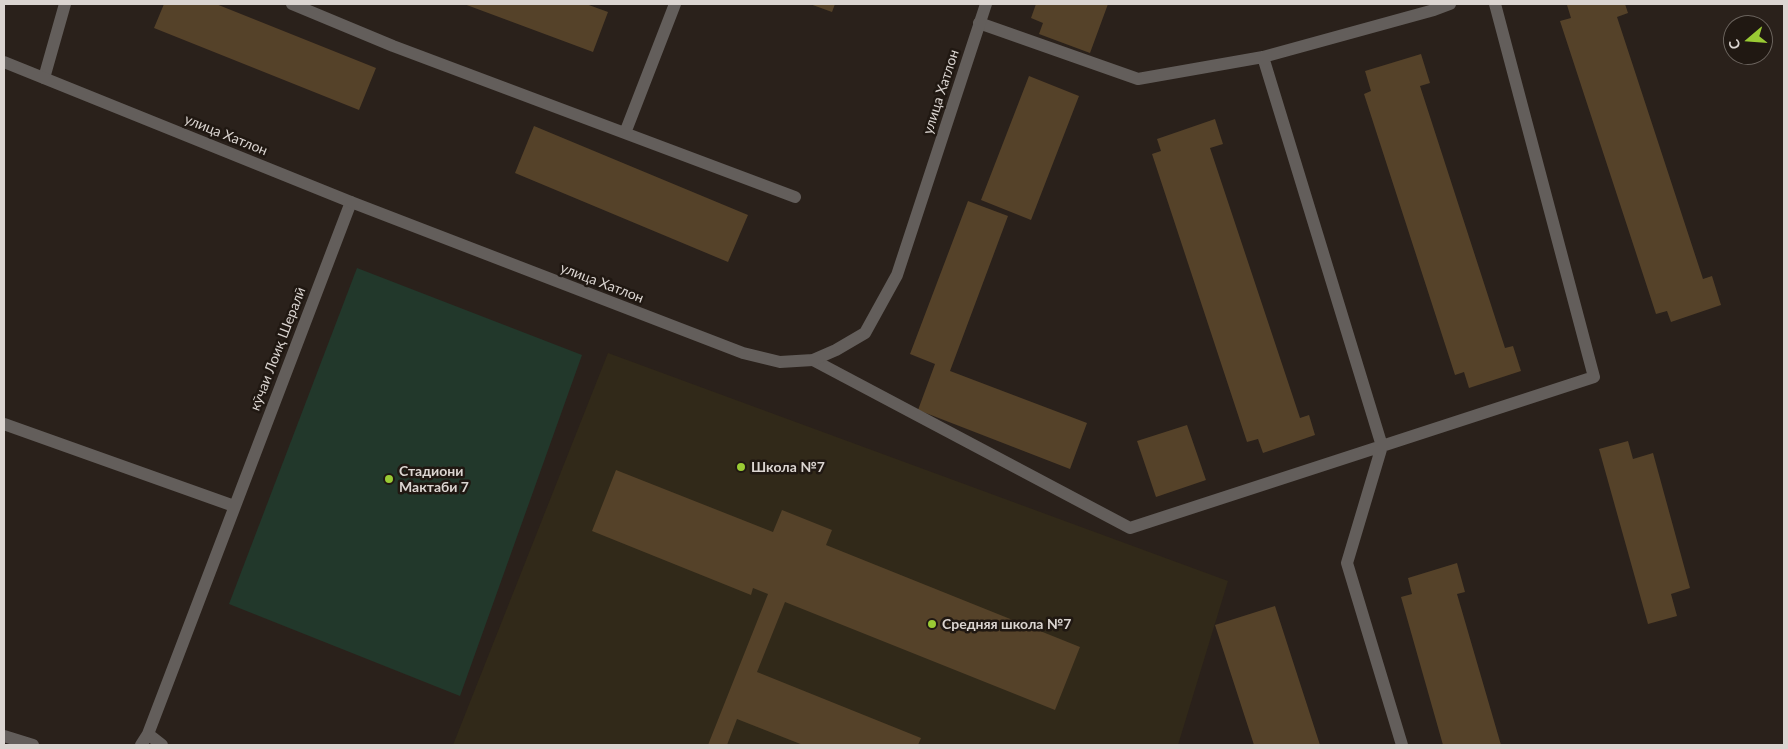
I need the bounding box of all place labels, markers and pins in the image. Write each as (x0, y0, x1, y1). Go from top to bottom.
place label: Школа №7 (751, 459, 825, 475)
marker: Школа №7 (735, 461, 747, 473)
place label: Стадиони Мактаби 7 (399, 463, 469, 496)
marker: Стадиони Мактаби 7 (383, 473, 395, 485)
place label: Средняя школа №7 (942, 616, 1071, 632)
marker: Средняя школа №7 (926, 618, 938, 630)

